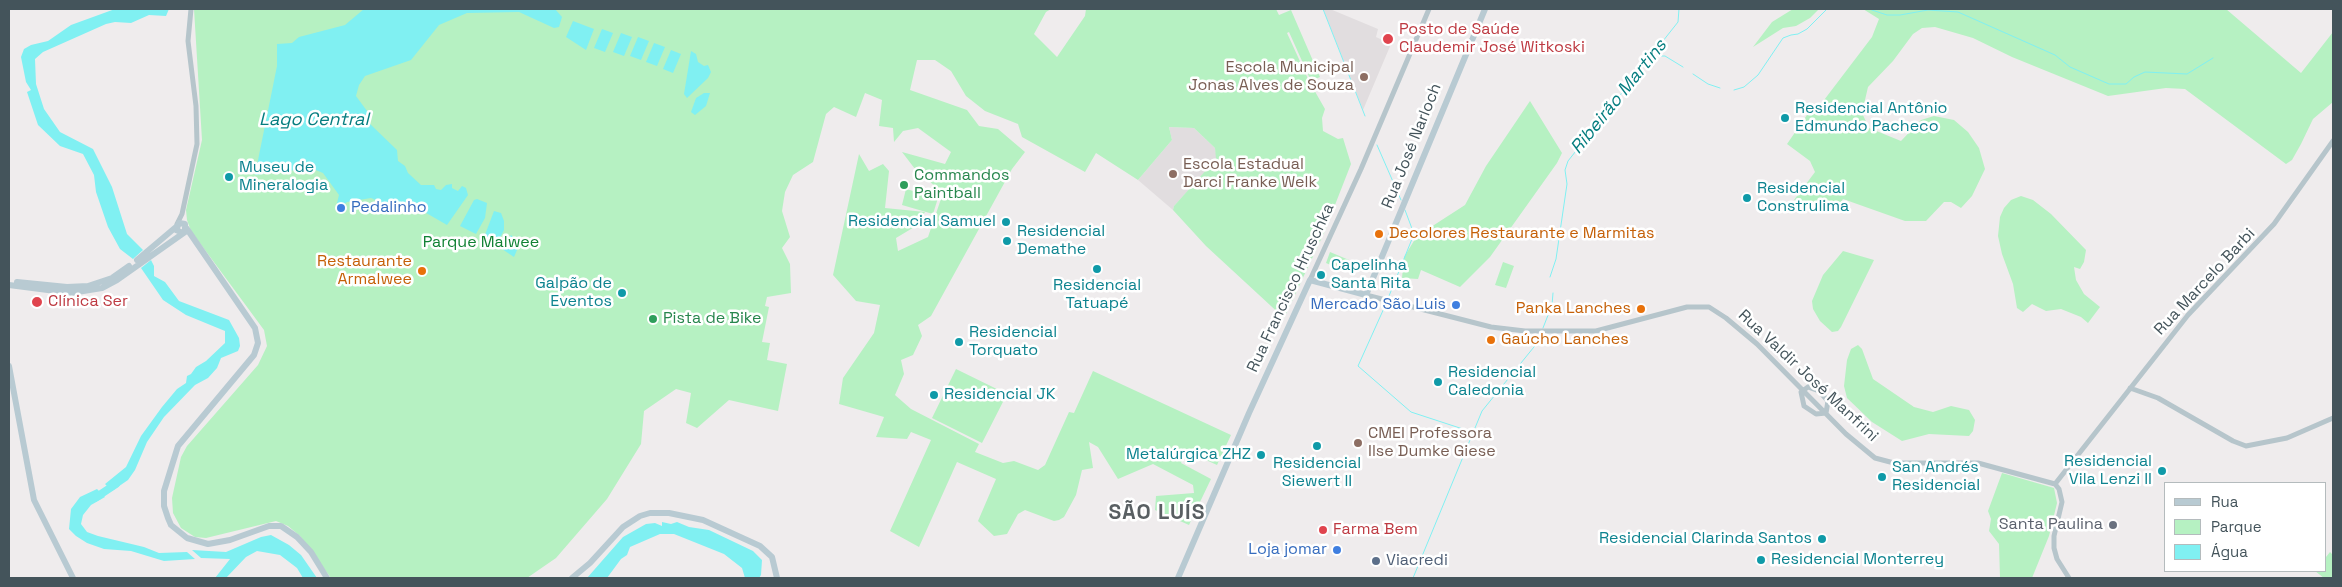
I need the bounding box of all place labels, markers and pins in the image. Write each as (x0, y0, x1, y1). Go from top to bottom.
place label: Posto de Saúde Claudemir José Witkoski (1399, 20, 1585, 58)
marker: Posto de Saúde Claudemir José Witkoski (1381, 32, 1395, 46)
place label: Escola Municipal Jonas Alves de Souza (1188, 58, 1354, 96)
marker: Escola Municipal Jonas Alves de Souza (1358, 71, 1370, 83)
place label: Residencial Antônio Edmundo Pacheco (1795, 99, 1947, 137)
marker: Residencial Antônio Edmundo Pacheco (1779, 112, 1791, 124)
place label: Escola Estadual Darci Franke Welk (1183, 155, 1317, 193)
place label: Museu de Mineralogia (239, 158, 328, 196)
place label: Commandos Paintball (914, 166, 1009, 204)
marker: Escola Estadual Darci Franke Welk (1167, 168, 1179, 180)
marker: Museu de Mineralogia (223, 171, 235, 183)
marker: Commandos Paintball (898, 179, 910, 191)
place label: Residencial Construlima (1757, 179, 1849, 217)
marker: Residencial Construlima (1741, 192, 1753, 204)
place label: Pedalinho (351, 198, 427, 218)
marker: Pedalinho (335, 202, 347, 214)
place label: Residencial Samuel (848, 212, 996, 232)
marker: Residencial Samuel (1000, 216, 1012, 228)
place label: Residencial Demathe (1017, 222, 1105, 260)
place label: Decolores Restaurante e Marmitas (1389, 224, 1654, 244)
marker: Decolores Restaurante e Marmitas (1373, 228, 1385, 240)
marker: Residencial Demathe (1001, 235, 1013, 247)
place label: Restaurante Armalwee (317, 252, 412, 290)
place label: Capelinha Santa Rita (1331, 256, 1411, 294)
marker: Residencial Tatuapé (1091, 263, 1103, 275)
marker: Restaurante Armalwee (416, 265, 428, 277)
marker: Capelinha Santa Rita (1315, 269, 1327, 281)
place label: Galpão de Eventos (535, 274, 612, 312)
place label: Residencial Tatuapé (1053, 276, 1141, 314)
marker: Galpão de Eventos (616, 287, 628, 299)
place label: Clínica Ser (48, 292, 128, 312)
marker: Clínica Ser (30, 295, 44, 309)
place label: Mercado São Luis (1310, 295, 1446, 315)
marker: Mercado São Luis (1450, 299, 1462, 311)
place label: Panka Lanches (1516, 299, 1631, 319)
marker: Panka Lanches (1635, 303, 1647, 315)
place label: Pista de Bike (663, 309, 761, 329)
marker: Pista de Bike (647, 313, 659, 325)
place label: Residencial Torquato (969, 323, 1057, 361)
place label: Gaúcho Lanches (1501, 330, 1629, 350)
marker: Gaúcho Lanches (1485, 334, 1497, 346)
marker: Residencial Torquato (953, 336, 965, 348)
place label: Residencial Caledonia (1448, 363, 1536, 401)
marker: Residencial Caledonia (1432, 376, 1444, 388)
place label: Residencial JK (944, 385, 1055, 405)
marker: Residencial JK (928, 389, 940, 401)
place label: CMEI Professora Ilse Dumke Giese (1368, 424, 1496, 462)
marker: CMEI Professora Ilse Dumke Giese (1352, 437, 1364, 449)
marker: Residencial Siewert II (1311, 440, 1323, 452)
place label: Metalúrgica ZHZ (1126, 445, 1251, 465)
marker: Metalúrgica ZHZ (1255, 449, 1267, 461)
place label: Residencial Vila Lenzi II (2064, 452, 2152, 490)
place label: Residencial Siewert II (1273, 454, 1361, 492)
place label: San Andrés Residencial (1892, 458, 1980, 496)
marker: Residencial Vila Lenzi II (2156, 465, 2168, 477)
marker: San Andrés Residencial (1876, 471, 1888, 483)
place label: Santa Paulina (1999, 515, 2103, 535)
marker: Santa Paulina (2107, 519, 2119, 531)
place label: Farma Bem (1333, 520, 1418, 540)
marker: Farma Bem (1317, 524, 1329, 536)
place label: Residencial Clarinda Santos (1599, 529, 1812, 549)
marker: Residencial Clarinda Santos (1816, 533, 1828, 545)
place label: Loja jomar (1248, 540, 1327, 560)
marker: Loja jomar (1331, 544, 1343, 556)
place label: Residencial Monterrey (1771, 550, 1944, 570)
place label: Viacredi (1386, 551, 1448, 571)
marker: Residencial Monterrey (1755, 554, 1767, 566)
marker: Viacredi (1370, 555, 1382, 567)

